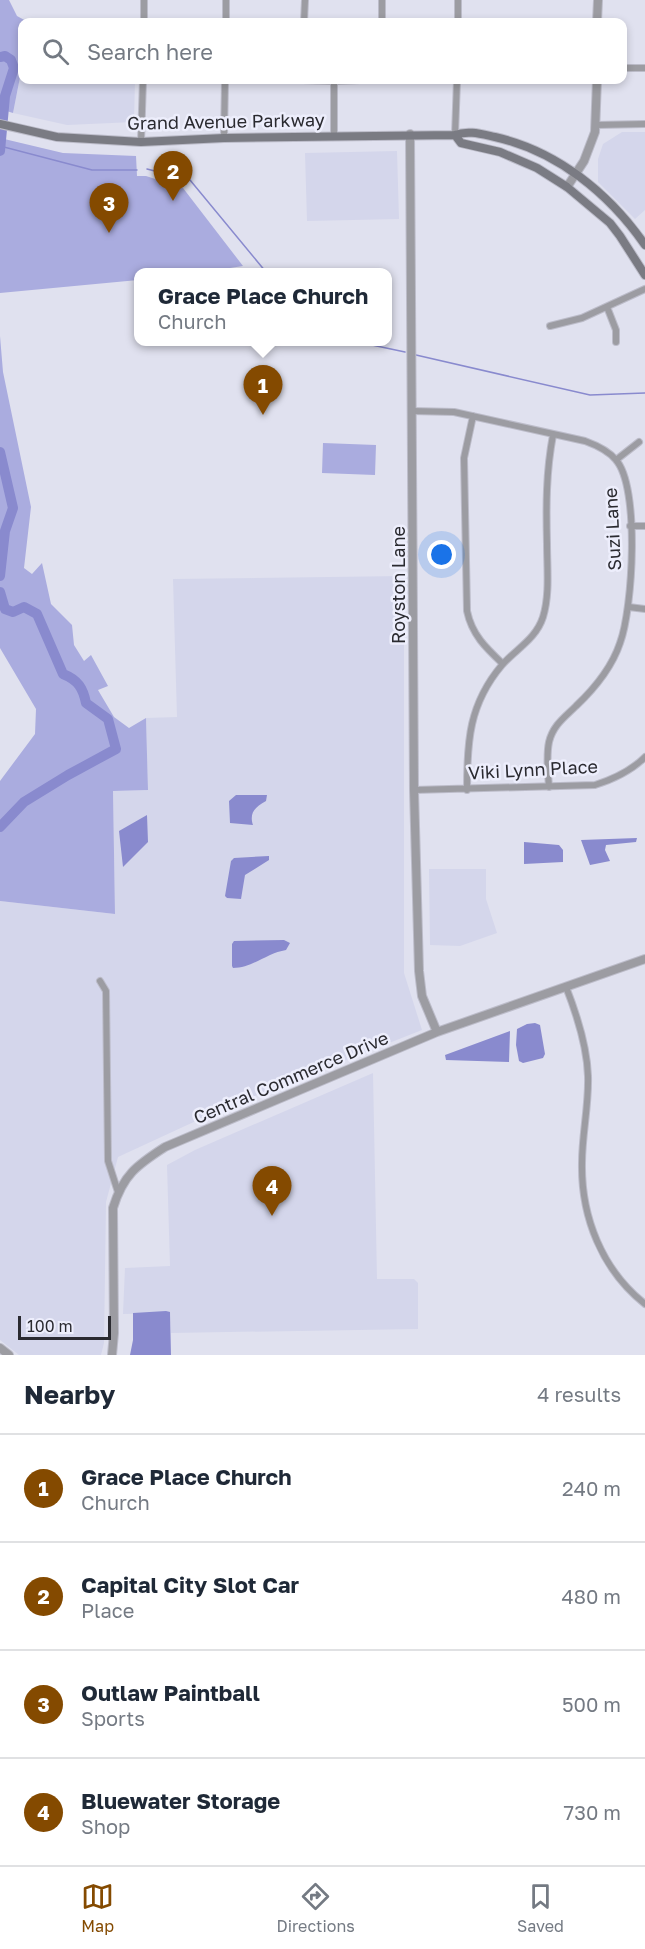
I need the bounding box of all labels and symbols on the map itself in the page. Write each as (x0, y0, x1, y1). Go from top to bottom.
street label: Grand Avenue Parkway (127, 108, 325, 134)
pin: 2 (154, 152, 192, 201)
pin: 3 (90, 184, 128, 233)
pin: 1 (244, 366, 282, 415)
street label: Suzi Lane (599, 487, 625, 571)
street label: Royston Lane (387, 526, 409, 644)
your location (427, 540, 456, 569)
street label: Viki Lynn Place (468, 755, 598, 783)
street label: Central Commerce Drive (190, 1026, 391, 1128)
pin: 4 (252, 1166, 292, 1216)
scale bar (18, 1313, 111, 1340)

